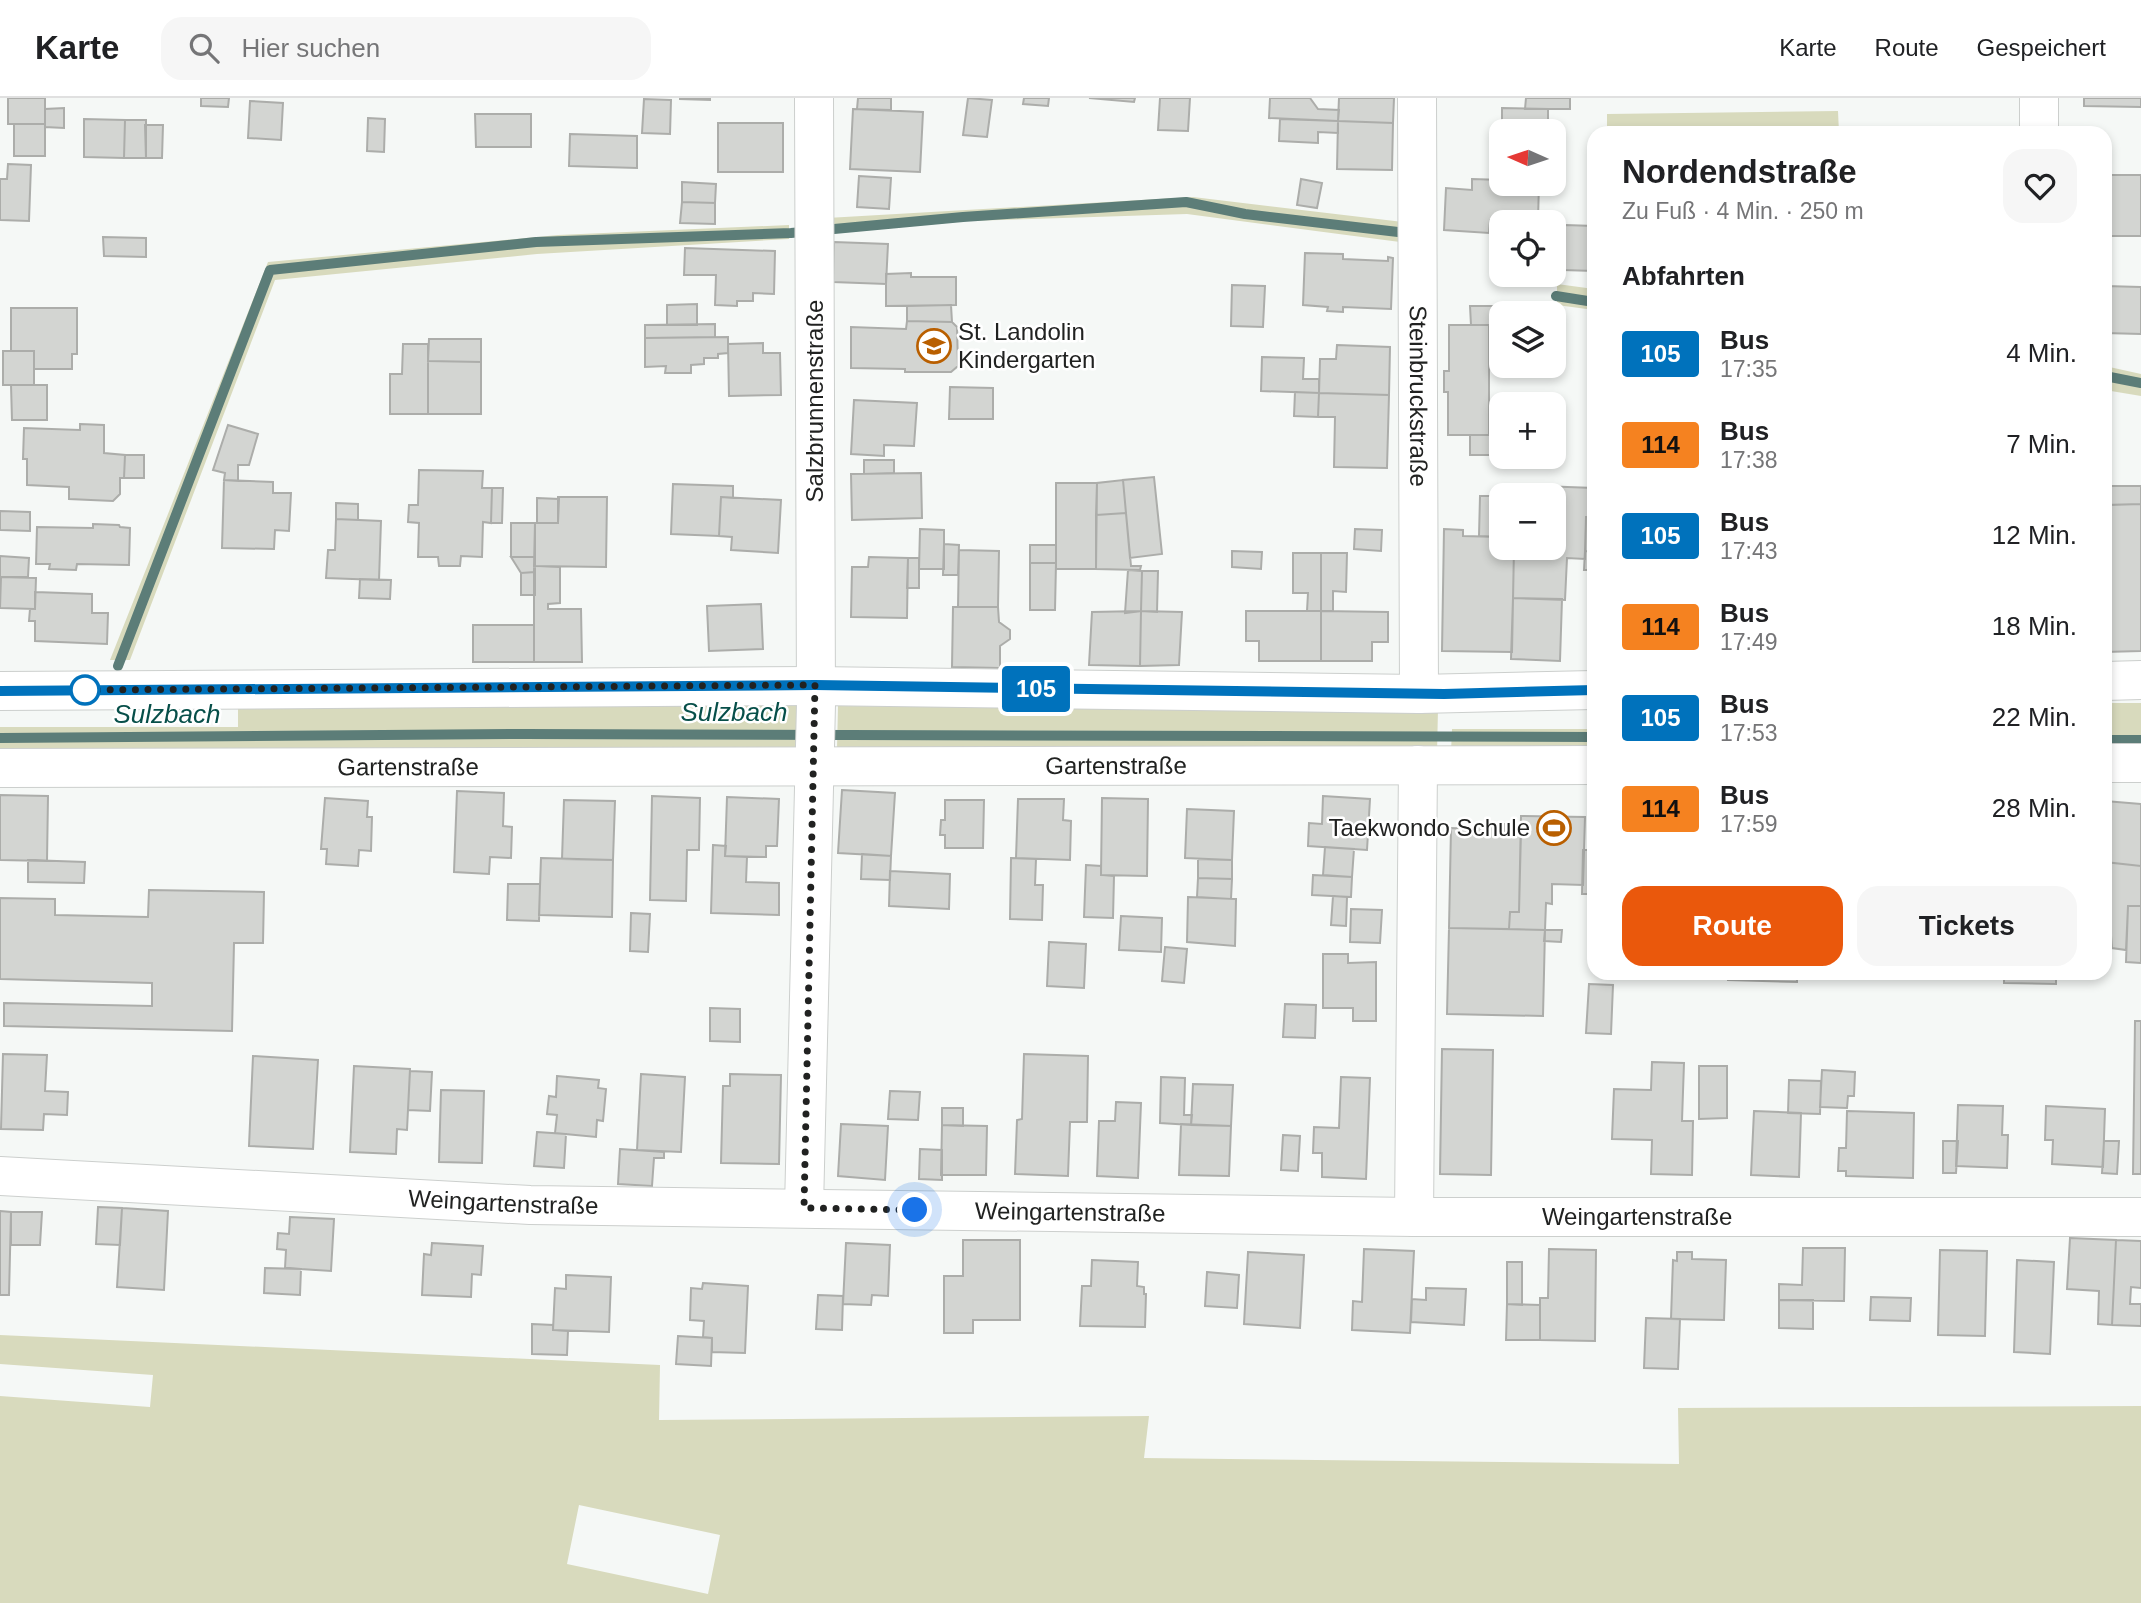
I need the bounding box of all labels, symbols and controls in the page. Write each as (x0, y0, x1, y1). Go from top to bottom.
search box (161, 17, 651, 80)
text: Karte (35, 29, 119, 66)
icon: search (185, 29, 223, 67)
text: Hier suchen (241, 33, 380, 63)
text: Karte (1779, 34, 1837, 61)
text: Route (1875, 34, 1939, 61)
text: Gespeichert (1977, 34, 2106, 61)
north arrow (1489, 119, 1566, 196)
map controls (1489, 119, 1566, 560)
button: heart (2003, 149, 2077, 223)
text: Nordendstraße (1622, 153, 1857, 190)
text: Zu Fuß · 4 Min. · 250 m (1622, 198, 1864, 224)
button: locate (1489, 210, 1566, 287)
text: Abfahrten (1622, 261, 1745, 291)
street label: Salzbrunnenstraße (801, 300, 828, 502)
button: layers (1489, 301, 1566, 378)
street label: Steinbruckstraße (1405, 305, 1432, 487)
place label: St. Landolin Kindergarten (958, 318, 1095, 373)
text: Bus (1720, 325, 1769, 355)
school or university icon: St. Landolin Kindergarten (915, 327, 953, 365)
text: 4 Min. (2006, 338, 2077, 368)
text: 105 (1640, 340, 1681, 367)
text: 17:35 (1720, 356, 1778, 382)
button: + (1489, 392, 1566, 469)
text: Bus (1720, 416, 1769, 446)
text: 7 Min. (2006, 429, 2077, 459)
text: 114 (1641, 431, 1680, 458)
text: 17:38 (1720, 447, 1778, 473)
button: − (1489, 483, 1566, 560)
text: Bus (1720, 507, 1769, 537)
text: 12 Min. (1992, 520, 2077, 550)
text: 105 (1640, 522, 1681, 549)
text: 17:43 (1720, 538, 1778, 564)
text: Bus (1720, 598, 1769, 628)
text: 18 Min. (1992, 611, 2077, 641)
text: 114 (1641, 613, 1680, 640)
text: 17:49 (1720, 629, 1778, 655)
line badge: 105 (996, 666, 1076, 712)
unlabelled marker (70, 675, 100, 705)
text: 105 (1016, 675, 1056, 702)
text: Bus (1720, 689, 1769, 719)
water label: Sulzbach (681, 697, 787, 727)
water label: Sulzbach (114, 699, 220, 729)
text: 22 Min. (1992, 702, 2077, 732)
text: 105 (1640, 704, 1681, 731)
text: 17:53 (1720, 720, 1778, 746)
street label: Gartenstraße (1045, 752, 1187, 779)
street label: Gartenstraße (337, 753, 479, 780)
text: Bus (1720, 780, 1769, 810)
text: 28 Min. (1992, 793, 2077, 823)
text: 114 (1641, 795, 1680, 822)
sports icon: Taekwondo Schule (1535, 809, 1573, 847)
text: 17:59 (1720, 811, 1778, 837)
place label: Taekwondo Schule (1329, 814, 1530, 841)
button: Route (1622, 886, 1843, 966)
button: Tickets (1857, 886, 2077, 966)
street label: Weingartenstraße (407, 1184, 599, 1219)
your location (897, 1192, 932, 1227)
street label: Weingartenstraße (975, 1197, 1166, 1227)
street label: Weingartenstraße (1542, 1203, 1732, 1230)

